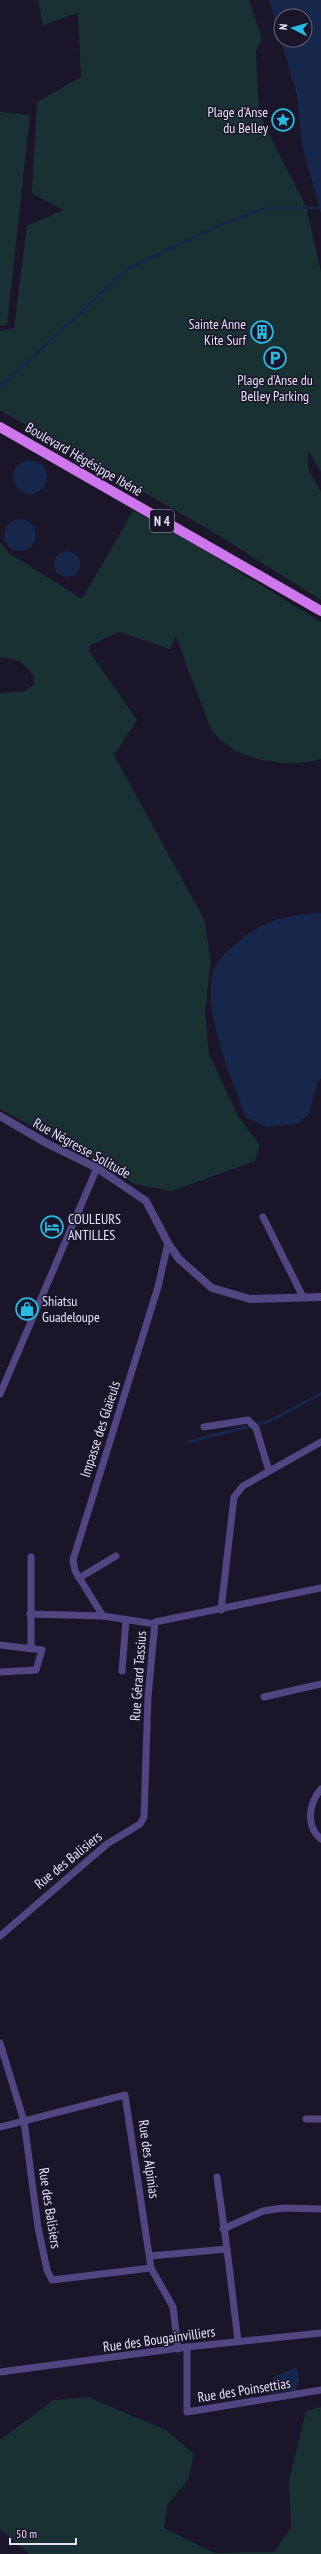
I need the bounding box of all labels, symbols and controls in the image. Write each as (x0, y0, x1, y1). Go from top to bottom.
north arrow (273, 8, 313, 48)
text: N (276, 23, 290, 31)
place label: Plage d'Anse du Belley (208, 103, 269, 137)
place icon: Plage d'Anse du Belley (270, 107, 296, 133)
place label: Sainte Anne Kite Surf (188, 315, 246, 349)
building icon: Sainte Anne Kite Surf (249, 319, 275, 345)
parking icon: Plage d'Anse du Belley Parking (262, 345, 288, 371)
place label: Plage d'Anse du Belley Parking (237, 371, 313, 405)
street label: Boulevard Hégésippe Ibéné (22, 418, 146, 500)
road number: N 4 (150, 510, 174, 532)
street label: Rue Négresse Solitude (30, 1114, 134, 1182)
place label: COULEURS ANTILLES (68, 1210, 121, 1244)
hotel icon: COULEURS ANTILLES (39, 1214, 65, 1240)
place label: Shiatsu Guadeloupe (42, 1292, 100, 1326)
shop icon: Shiatsu Guadeloupe (14, 1296, 40, 1322)
street label: Impasse des Glaïeuls (76, 1378, 124, 1480)
street label: Rue Gérard Tassius (126, 1630, 150, 1722)
street label: Rue des Balisiers (31, 1827, 106, 1893)
street label: Rue des Alpinias (135, 2119, 163, 2200)
street label: Rue des Balisiers (35, 2166, 65, 2250)
street label: Rue des Bougainvilliers (102, 2322, 216, 2356)
street label: Rue des Poinsettias (196, 2374, 292, 2406)
scale bar (10, 2520, 76, 2546)
text: 50 m (16, 2526, 37, 2541)

